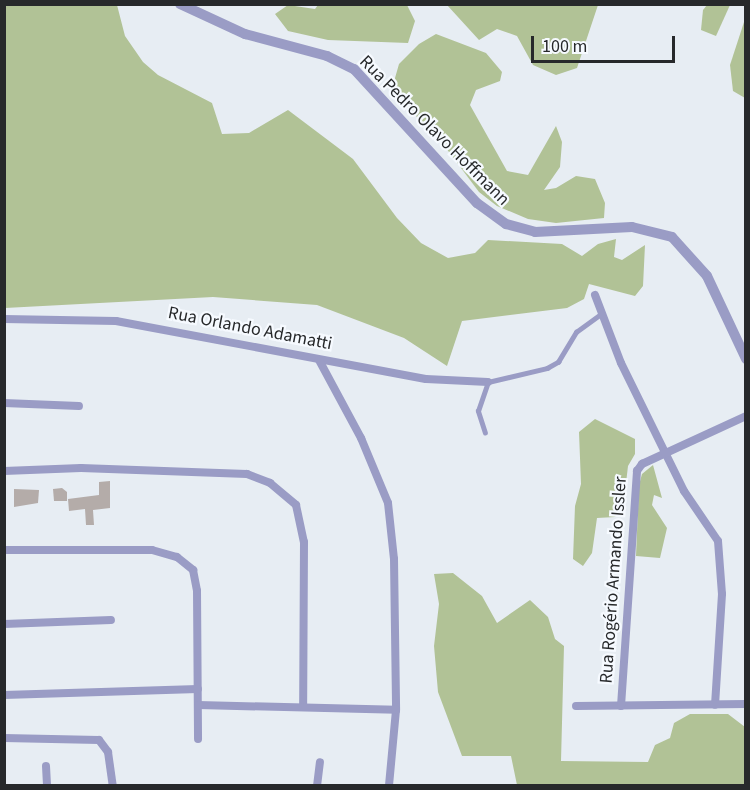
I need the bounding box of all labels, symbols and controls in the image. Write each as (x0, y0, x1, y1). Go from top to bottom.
scale bar (534, 24, 678, 62)
text: 100 m (542, 34, 587, 59)
street label: Rua Pedro Olavo Hoffmann (354, 51, 514, 211)
street label: Rua Orlando Adamatti (166, 303, 334, 355)
street label: Rua Rogério Armando Issler (596, 476, 632, 684)

